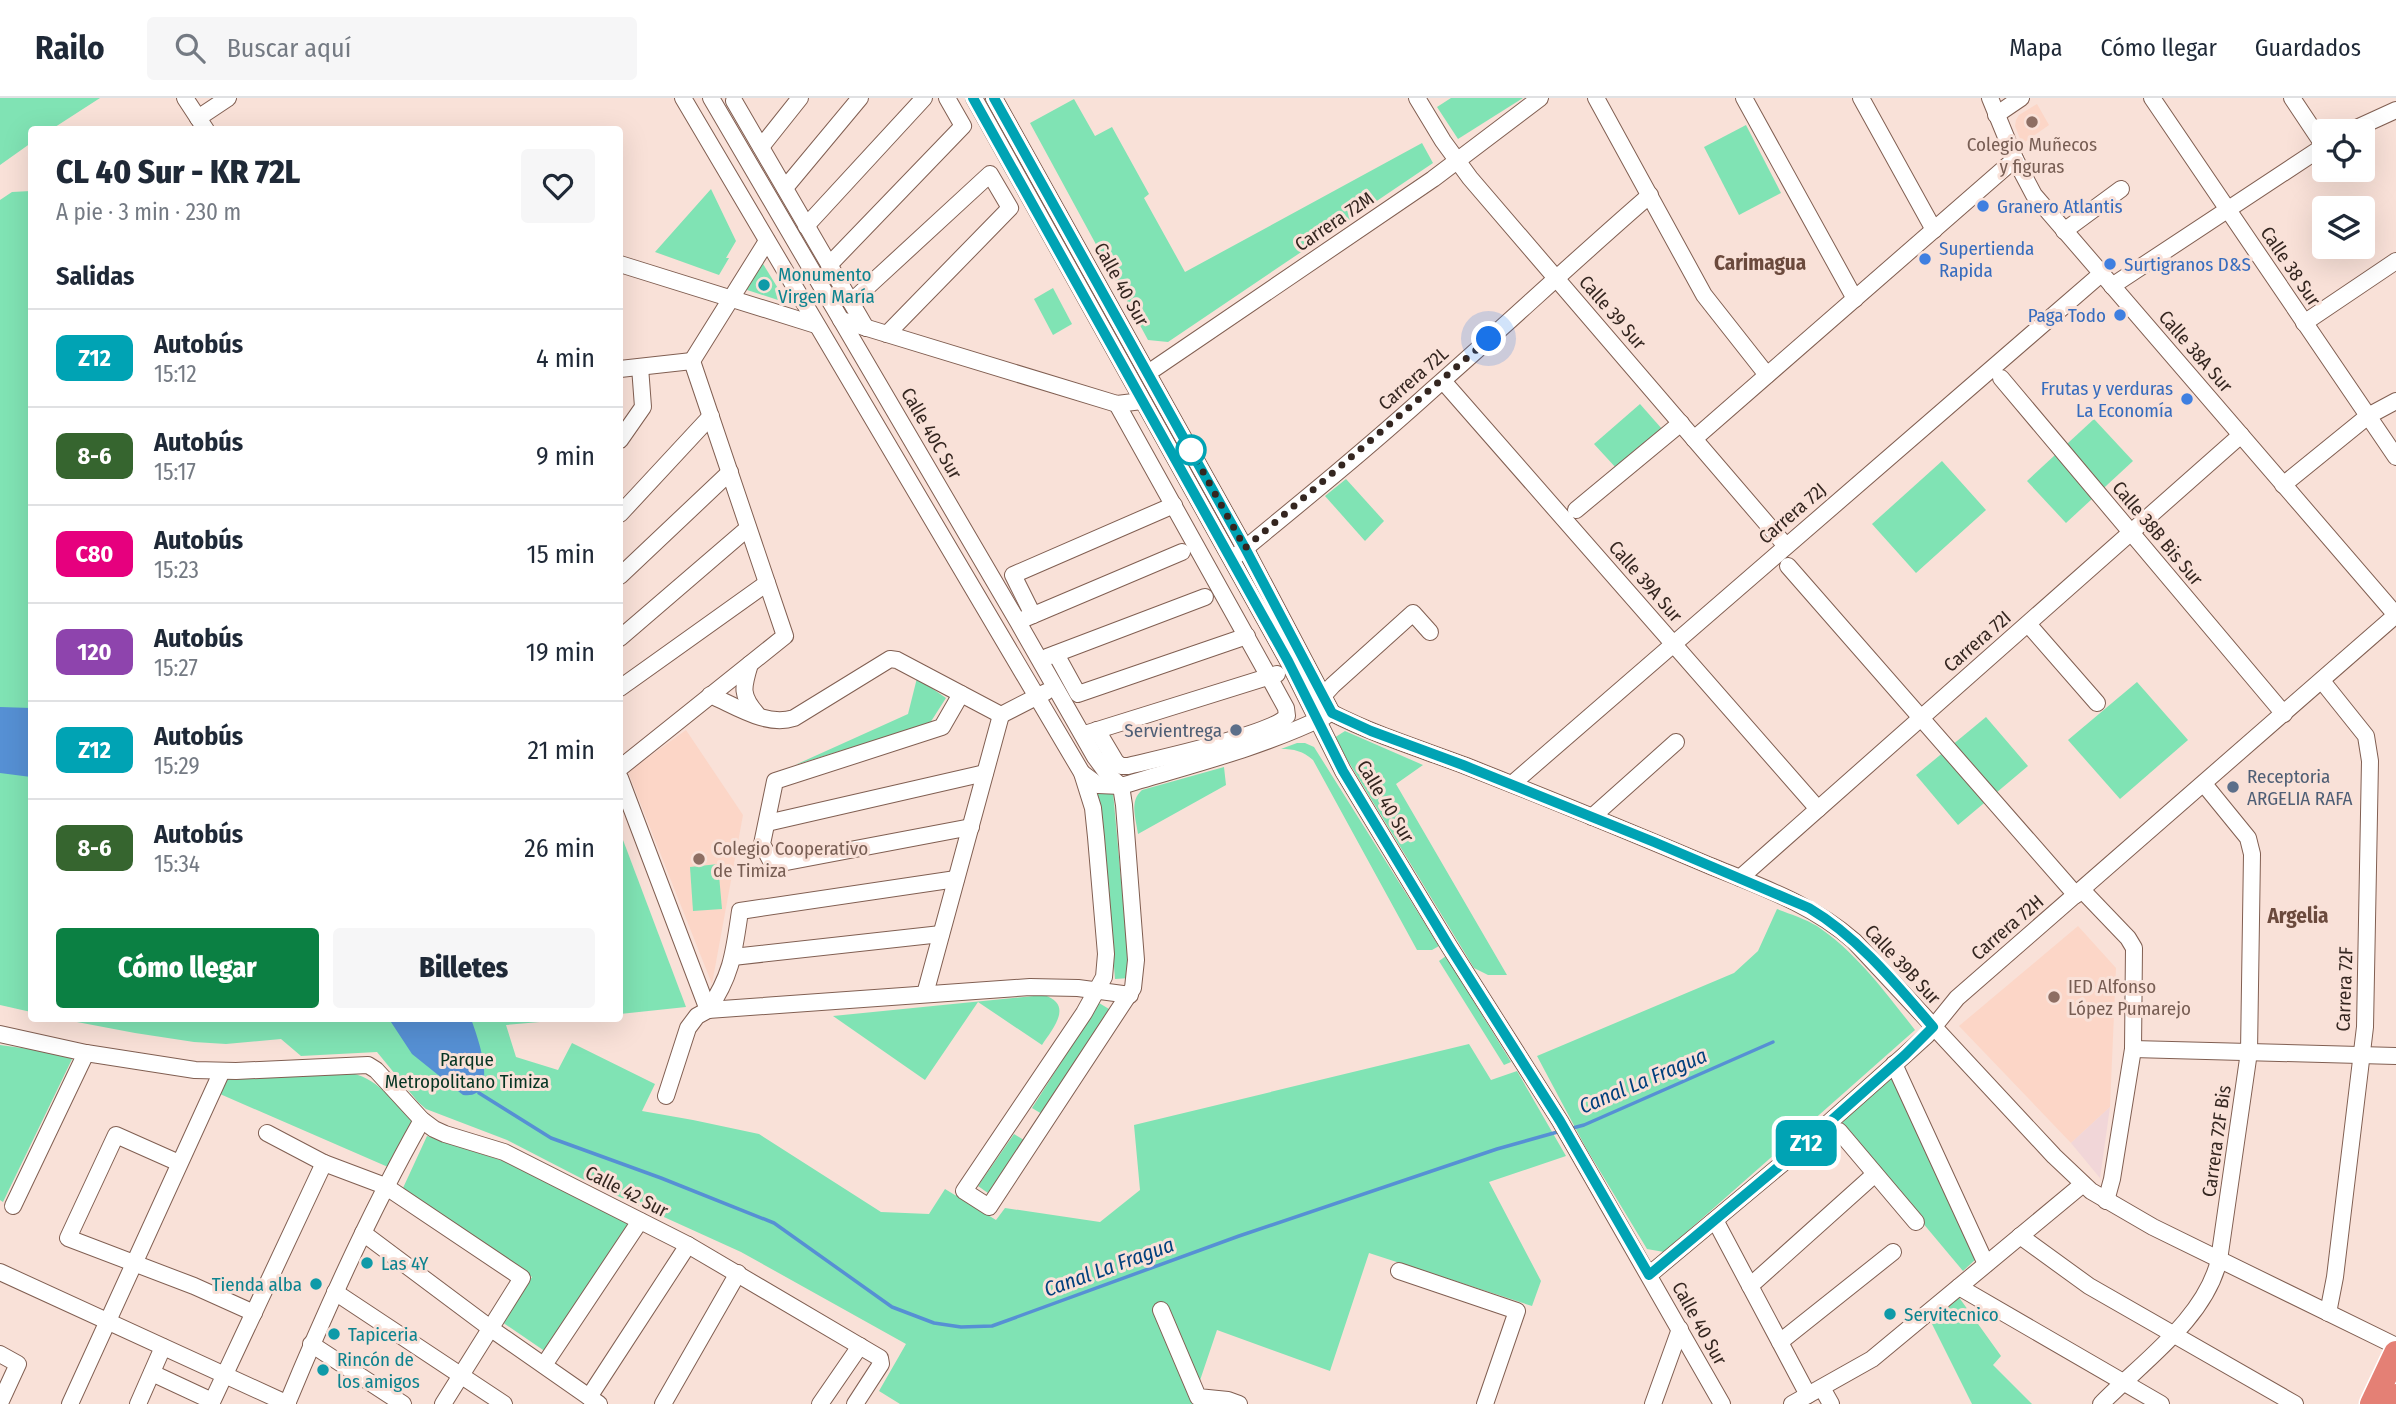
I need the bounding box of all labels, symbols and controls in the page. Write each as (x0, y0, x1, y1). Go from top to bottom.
search box (147, 17, 637, 80)
text: Railo (35, 28, 105, 68)
icon: search (171, 29, 209, 67)
text: Buscar aquí (227, 33, 351, 64)
text: Mapa (2009, 34, 2062, 62)
text: Cómo llegar (2100, 34, 2217, 62)
text: Guardados (2255, 34, 2361, 62)
marker: Colegio Muñecos y figuras (2024, 114, 2040, 130)
map controls (2312, 119, 2375, 259)
button: locate (2312, 119, 2375, 182)
place label: Colegio Muñecos y figuras (1967, 133, 2097, 178)
button: heart (521, 149, 595, 223)
text: CL 40 Sur - KR 72L (56, 152, 300, 192)
street label: Carrera 72M (1291, 187, 1378, 256)
place label: Granero Atlantis (1997, 195, 2123, 218)
button: layers (2312, 196, 2375, 259)
text: A pie · 3 min · 230 m (56, 198, 241, 226)
marker: Granero Atlantis (1975, 198, 1991, 214)
street label: Calle 38 Sur (2256, 222, 2326, 311)
place label: Supertienda Rapida (1939, 237, 2034, 282)
street label: Calle 40 Sur (1089, 238, 1154, 330)
district label: Carimagua (1714, 250, 1806, 276)
marker: Supertienda Rapida (1917, 251, 1933, 267)
place label: Surtigranos D&S (2124, 253, 2251, 276)
marker: Surtigranos D&S (2102, 256, 2118, 272)
text: Salidas (56, 261, 134, 292)
place label: Monumento Virgen María (778, 263, 875, 308)
street label: Calle 39 Sur (1574, 271, 1651, 354)
marker: Monumento Virgen María (756, 277, 772, 293)
place label: Paga Todo (2028, 304, 2106, 327)
street label: Calle 38A Sur (2154, 306, 2238, 397)
marker: Paga Todo (2112, 307, 2128, 323)
your location (1471, 321, 1506, 356)
text: Autobús (154, 329, 243, 360)
street label: Carrera 72L (1374, 341, 1453, 415)
text: 4 min (536, 343, 595, 374)
text: Z12 (78, 344, 111, 372)
text: 15:12 (154, 360, 197, 388)
place label: Frutas y verduras La Economía (2041, 377, 2173, 422)
street label: Calle 40C Sur (896, 384, 967, 483)
marker: Frutas y verduras La Economía (2179, 391, 2195, 407)
text: Autobús (154, 427, 243, 458)
unlabelled marker (1176, 435, 1206, 465)
text: 9 min (536, 441, 595, 472)
text: 8-6 (77, 442, 112, 470)
text: 15:17 (154, 458, 196, 486)
street label: Calle 38B Bis Sur (2107, 476, 2208, 590)
street label: Carrera 72J (1754, 478, 1831, 549)
text: Autobús (154, 525, 243, 556)
street label: Calle 39A Sur (1604, 536, 1687, 627)
text: 15 min (527, 539, 595, 570)
text: C80 (76, 540, 113, 568)
text: 15:23 (154, 556, 199, 584)
street label: Carrera 72I (1939, 606, 2016, 677)
text: Autobús (154, 623, 243, 654)
text: 19 min (526, 637, 595, 668)
text: 120 (77, 638, 112, 666)
text: 15:27 (154, 654, 198, 682)
place label: Servientrega (1124, 719, 1222, 742)
text: Autobús (154, 721, 243, 752)
marker: Servientrega (1228, 722, 1244, 738)
text: 21 min (528, 735, 595, 766)
text: Z12 (78, 736, 111, 764)
text: 15:29 (154, 752, 200, 780)
street label: Calle 40 Sur (1352, 756, 1419, 847)
place label: Receptoria ARGELIA RAFA (2247, 765, 2353, 810)
marker: Receptoria ARGELIA RAFA (2225, 779, 2241, 795)
text: Autobús (154, 819, 243, 850)
text: 26 min (524, 833, 595, 864)
text: 8-6 (77, 834, 112, 862)
place label: Colegio Cooperativo de Timiza (713, 837, 868, 882)
text: 15:34 (154, 850, 200, 878)
marker: Colegio Cooperativo de Timiza (691, 851, 707, 867)
street label: Carrera 72H (1967, 890, 2048, 965)
district label: Argelia (2266, 903, 2329, 929)
street label: Calle 39B Sur (1860, 920, 1946, 1009)
button: Cómo llegar (56, 928, 319, 1008)
button: Billetes (333, 928, 595, 1008)
street label: Carrera 72F (2332, 946, 2357, 1032)
place label: IED Alfonso López Pumarejo (2068, 975, 2191, 1020)
marker: IED Alfonso López Pumarejo (2046, 989, 2062, 1005)
water label: Canal La Fragua (1575, 1042, 1711, 1120)
park label: Parque Metropolitano Timiza (385, 1048, 549, 1093)
street label: Carrera 72F Bis (2197, 1084, 2236, 1198)
line badge: Z12 (1766, 1120, 1846, 1166)
text: Z12 (1790, 1129, 1822, 1157)
street label: Calle 42 Sur (581, 1161, 672, 1222)
water label: Canal La Fragua (1040, 1231, 1178, 1303)
place label: Las 4Y (381, 1252, 429, 1275)
marker: Las 4Y (359, 1255, 375, 1271)
place label: Tienda alba (212, 1273, 302, 1296)
marker: Tienda alba (308, 1276, 324, 1292)
street label: Calle 40 Sur (1667, 1277, 1732, 1369)
place label: Servitecnico (1904, 1303, 1999, 1326)
marker: Servitecnico (1882, 1306, 1898, 1322)
place label: Tapiceria (348, 1323, 418, 1346)
marker: Tapiceria (326, 1326, 342, 1342)
place label: Rincón de los amigos (337, 1348, 420, 1393)
marker: Rincón de los amigos (315, 1362, 331, 1378)

